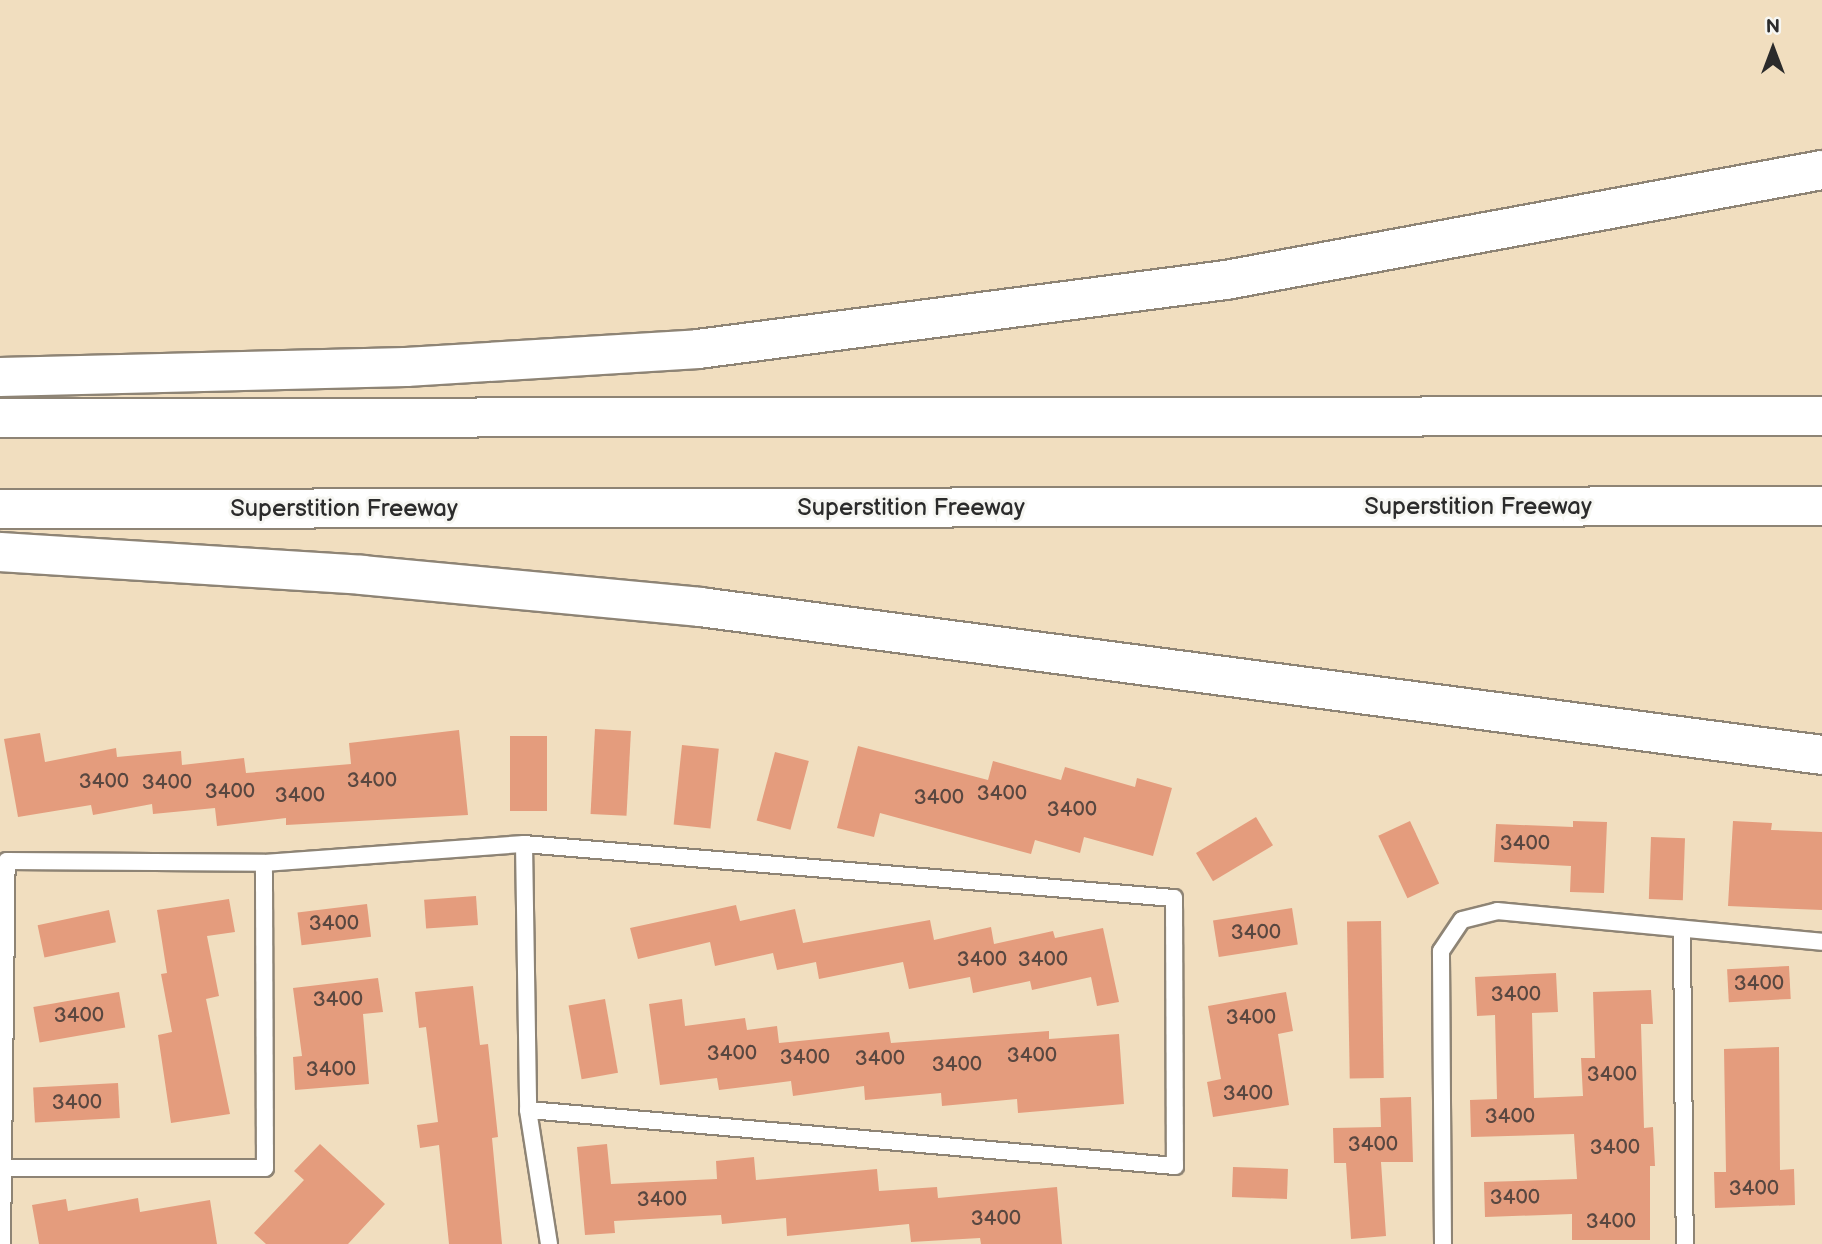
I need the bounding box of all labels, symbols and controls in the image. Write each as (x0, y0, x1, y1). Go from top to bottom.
north arrow (1738, 14, 1808, 84)
text: N (1766, 16, 1780, 39)
street label: Superstition Freeway (1364, 493, 1592, 521)
street label: Superstition Freeway (797, 494, 1025, 522)
street label: Superstition Freeway (230, 495, 458, 523)
house number: 3400 (347, 768, 397, 794)
house number: 3400 (79, 769, 129, 795)
house number: 3400 (142, 770, 192, 796)
house number: 3400 (205, 779, 255, 805)
house number: 3400 (977, 781, 1027, 807)
house number: 3400 (275, 783, 325, 809)
house number: 3400 (914, 785, 964, 811)
house number: 3400 (1047, 797, 1097, 823)
house number: 3400 (1500, 831, 1550, 857)
house number: 3400 (309, 911, 359, 937)
house number: 3400 (1231, 920, 1281, 946)
house number: 3400 (957, 947, 1007, 973)
house number: 3400 (1018, 947, 1068, 973)
house number: 3400 (1734, 971, 1784, 997)
house number: 3400 (1491, 982, 1541, 1008)
house number: 3400 (313, 987, 363, 1013)
house number: 3400 (54, 1003, 104, 1029)
house number: 3400 (1226, 1005, 1276, 1031)
house number: 3400 (707, 1041, 757, 1067)
house number: 3400 (1007, 1043, 1057, 1069)
house number: 3400 (780, 1045, 830, 1071)
house number: 3400 (855, 1046, 905, 1072)
house number: 3400 (932, 1052, 982, 1078)
house number: 3400 (306, 1057, 356, 1083)
house number: 3400 (1587, 1062, 1637, 1088)
house number: 3400 (1223, 1081, 1273, 1107)
house number: 3400 (52, 1090, 102, 1116)
house number: 3400 (1485, 1104, 1535, 1130)
house number: 3400 (1348, 1132, 1398, 1158)
house number: 3400 (1590, 1135, 1640, 1161)
house number: 3400 (1729, 1176, 1779, 1202)
house number: 3400 (1490, 1185, 1540, 1211)
house number: 3400 (637, 1187, 687, 1213)
house number: 3400 (971, 1206, 1021, 1232)
house number: 3400 (1586, 1209, 1636, 1235)

